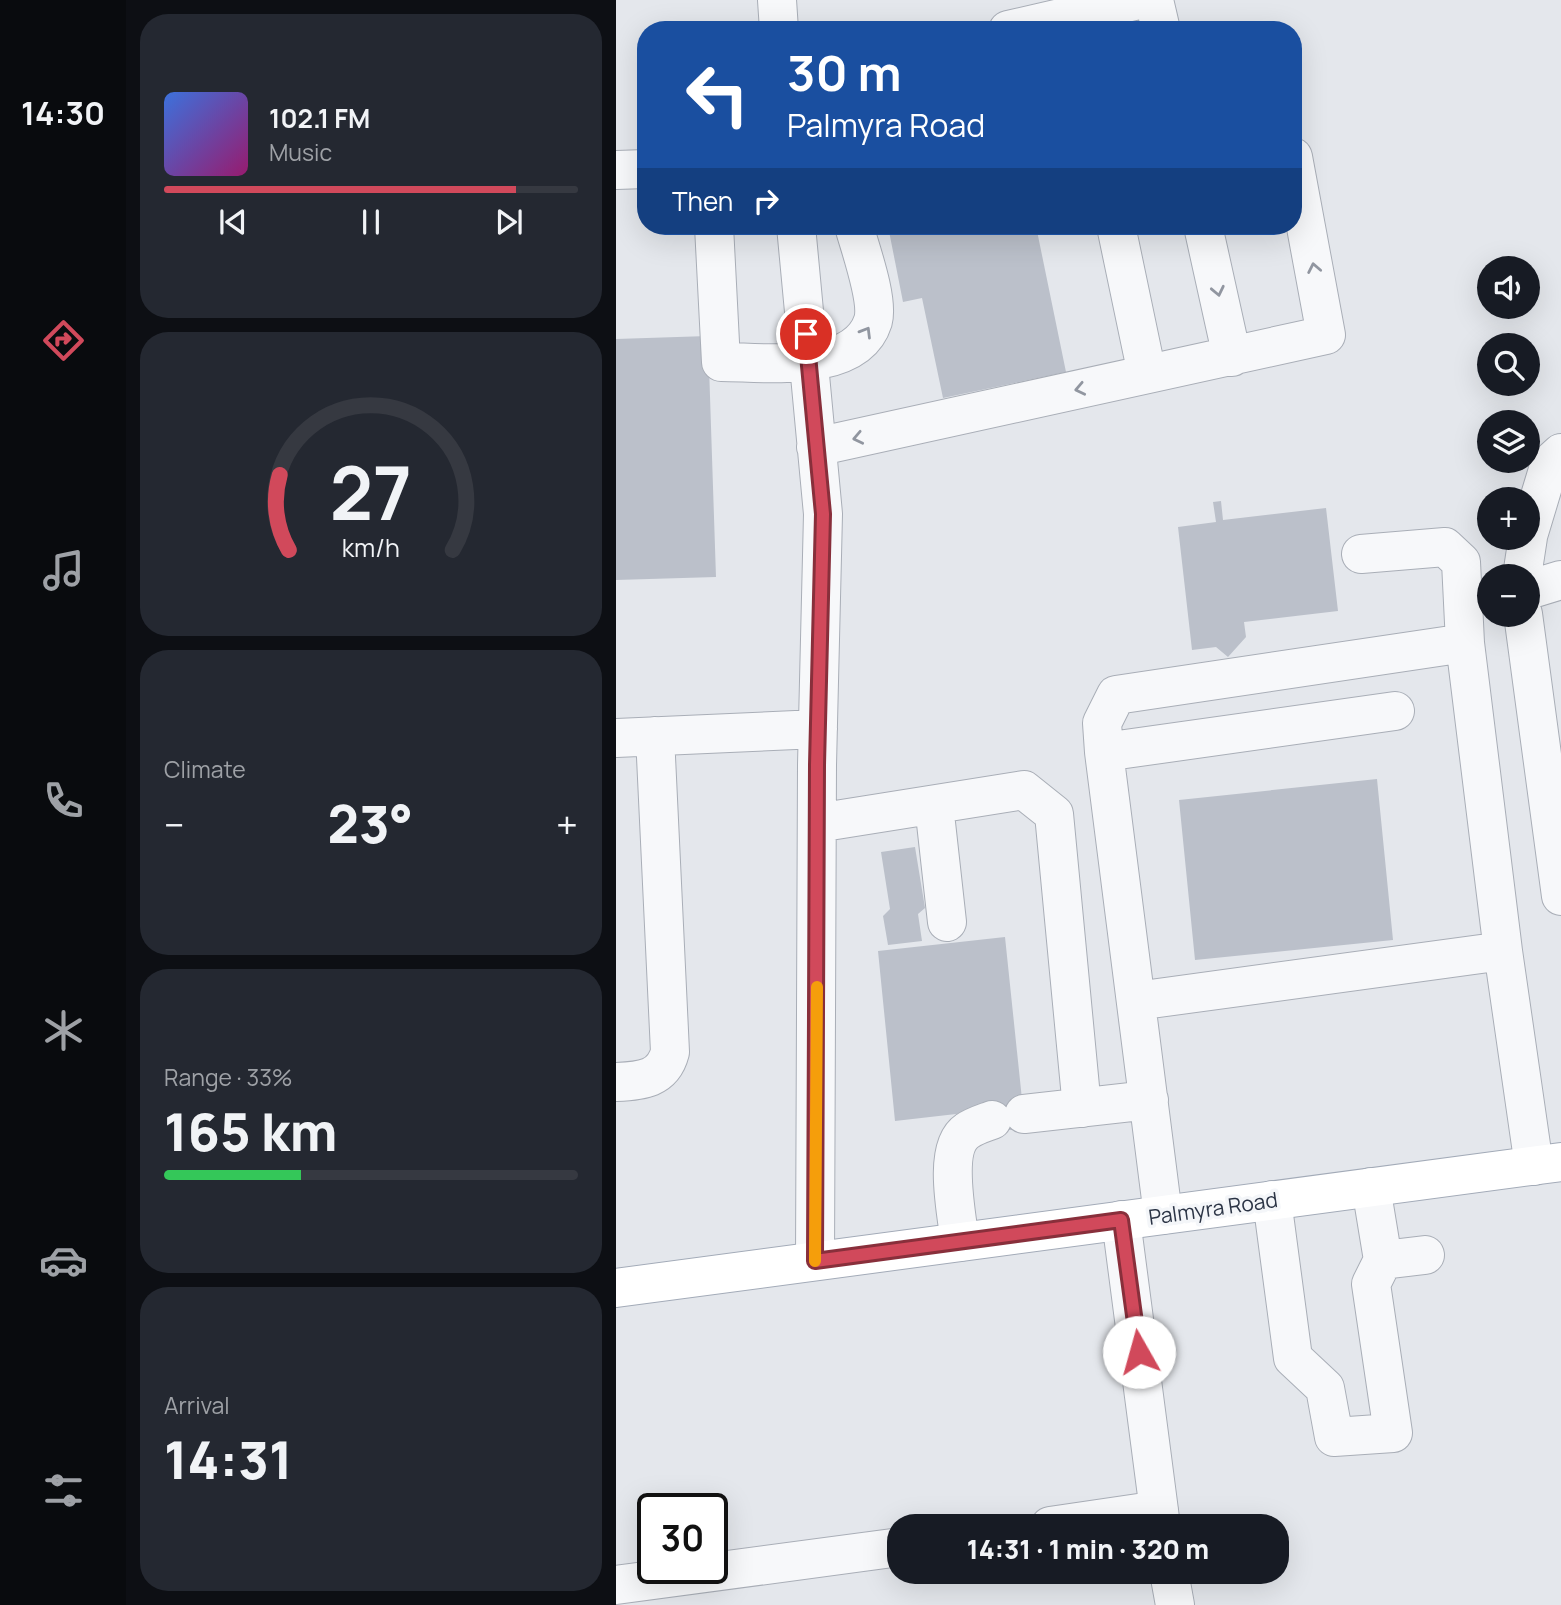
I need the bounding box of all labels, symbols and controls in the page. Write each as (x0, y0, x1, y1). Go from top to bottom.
text: 30 m (787, 39, 902, 106)
icon: left (672, 49, 763, 140)
text: 14:30 (21, 91, 105, 135)
text: 102.1 FM (269, 100, 370, 136)
text: Palmyra Road (787, 103, 985, 147)
text: Music (269, 136, 332, 168)
icon: right (747, 182, 785, 220)
text: Then (672, 183, 733, 219)
icon: previous (214, 203, 252, 241)
icon: pause (352, 203, 390, 241)
icon: next (490, 203, 528, 241)
map controls (1477, 256, 1540, 627)
button: sound (1477, 256, 1540, 319)
one-way arrow (1307, 262, 1322, 274)
one-way arrow (1209, 285, 1224, 297)
pin (776, 304, 836, 364)
icon: arrive (787, 315, 825, 353)
icon: directions (39, 316, 88, 365)
one-way arrow (858, 327, 871, 340)
button: search (1477, 333, 1540, 396)
one-way arrow (1074, 381, 1086, 395)
button: layers (1477, 410, 1540, 473)
one-way arrow (852, 429, 864, 444)
text: 27 (330, 443, 412, 543)
button: + (1477, 487, 1540, 550)
text: km/h (342, 530, 400, 565)
icon: music (39, 546, 88, 595)
button: − (1477, 564, 1540, 627)
text: Climate (164, 753, 246, 785)
icon: phone (39, 776, 88, 825)
text: 23° (328, 788, 413, 859)
text: − (164, 798, 185, 850)
text: + (556, 798, 578, 850)
icon: climate (39, 1006, 88, 1055)
text: Range · 33% (164, 1061, 293, 1093)
text: 165 km (164, 1096, 337, 1167)
street label: Palmyra Road (1147, 1185, 1279, 1231)
icon: car (39, 1236, 88, 1285)
position arrow (1102, 1315, 1176, 1389)
text: Arrival (164, 1389, 230, 1421)
text: 14:31 (164, 1424, 293, 1495)
icon: filters (39, 1466, 88, 1515)
speed limit sign: 30 (637, 1493, 728, 1584)
text: 14:31 · 1 min · 320 m (967, 1531, 1209, 1567)

